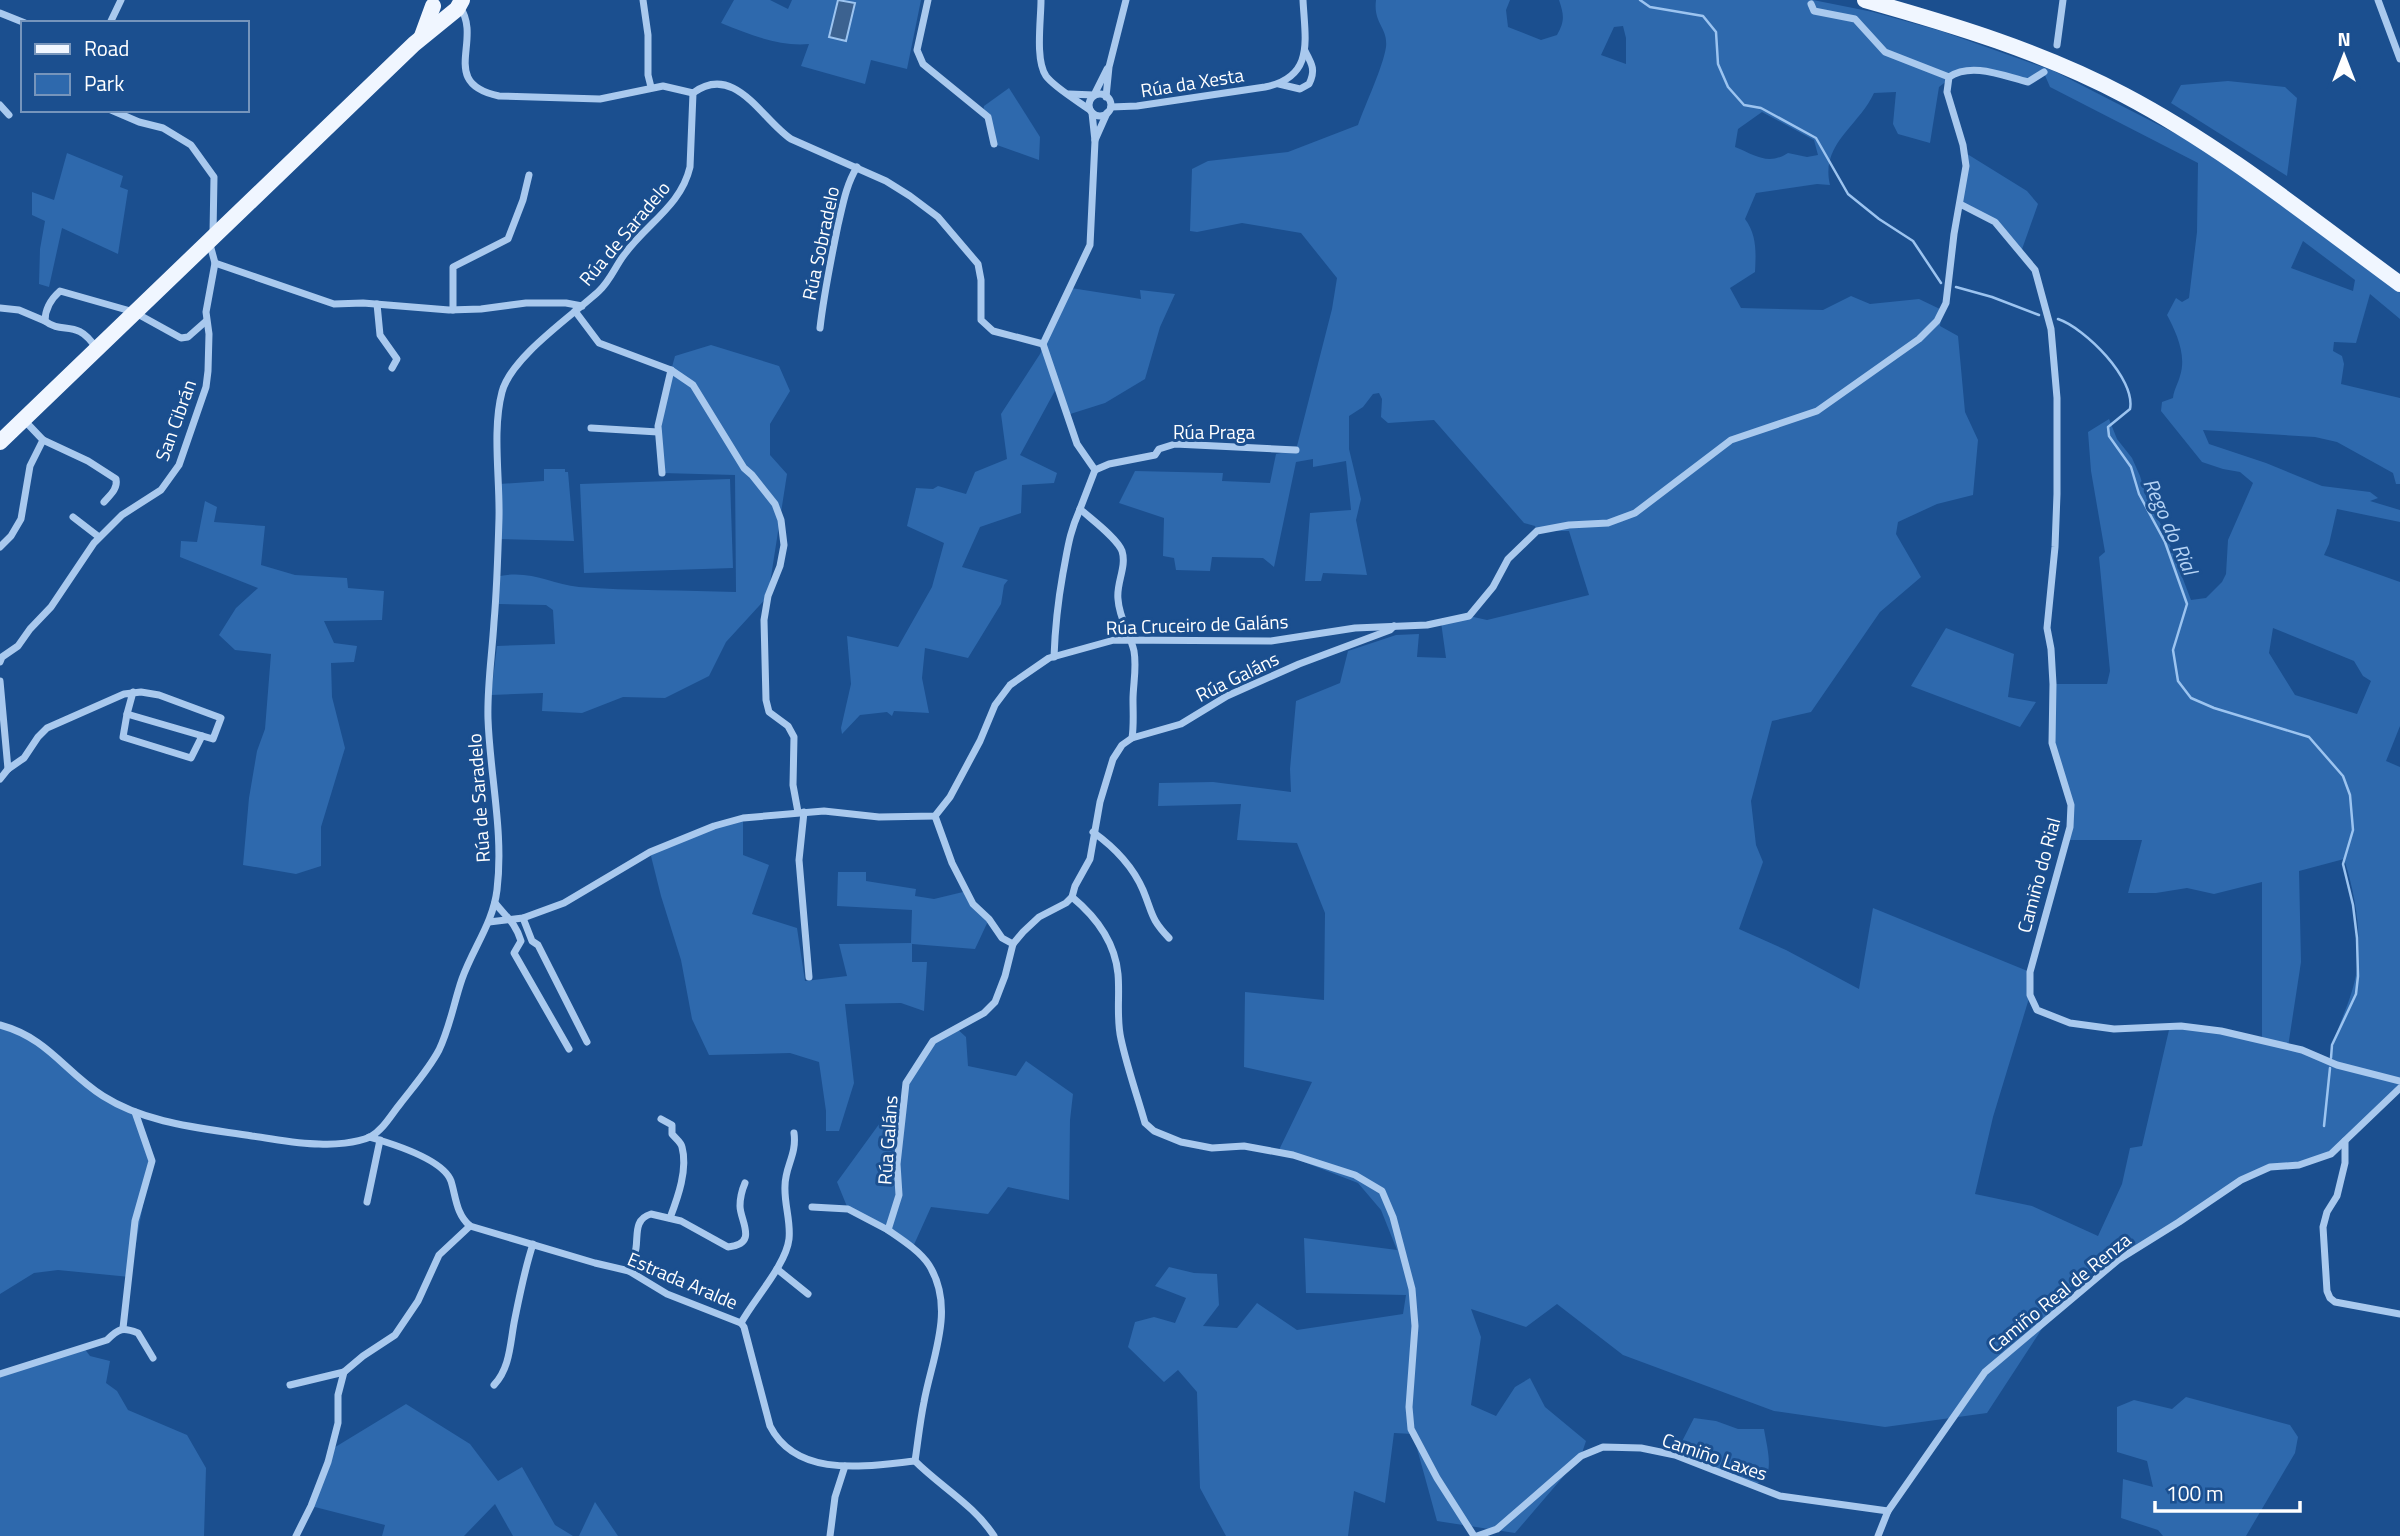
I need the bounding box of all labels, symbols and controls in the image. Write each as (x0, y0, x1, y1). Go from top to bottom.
legend (21, 21, 248, 112)
north arrow (2309, 21, 2379, 91)
text: N (2337, 24, 2351, 53)
text: Road (84, 32, 129, 64)
street label: Rúa da Xesta (1138, 59, 1246, 104)
text: Park (84, 67, 124, 99)
street label: Rúa de Saradelo (571, 174, 677, 292)
street label: Rúa Sobradelo (794, 183, 846, 303)
street label: San Cibrán (147, 375, 203, 465)
street label: Rúa Praga (1173, 417, 1256, 446)
water label: Rego do Rial (2135, 472, 2208, 582)
street label: Rúa Cruceiro de Galáns (1105, 606, 1289, 642)
street label: Rúa Galáns (1190, 643, 1284, 709)
street label: Rúa de Saradelo (459, 733, 497, 863)
street label: Camiño do Rial (2009, 814, 2067, 936)
street label: Rúa Galáns (869, 1094, 905, 1186)
street label: Camiño Real de Renza (1981, 1225, 2137, 1359)
street label: Estrada Aralde (623, 1244, 743, 1316)
street label: Camiño Laxes (1658, 1424, 1772, 1488)
scale bar (2155, 1470, 2300, 1514)
text: 100 m (2166, 1477, 2223, 1509)

